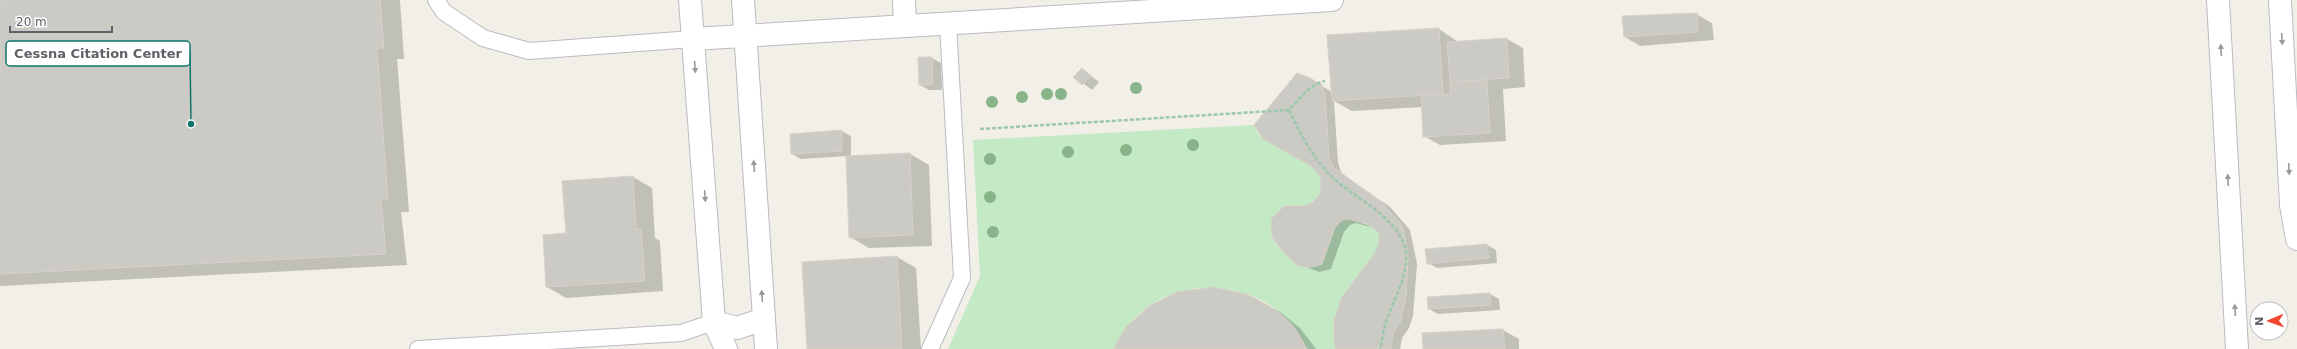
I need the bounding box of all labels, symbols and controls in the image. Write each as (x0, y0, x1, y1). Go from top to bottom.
scale bar (10, 8, 112, 34)
text: 20 m (16, 15, 47, 29)
one-way arrow (2279, 33, 2286, 45)
callout: Cessna Citation Center (6, 41, 190, 66)
one-way arrow (2218, 43, 2224, 56)
text: Cessna Citation Center (14, 46, 182, 61)
one-way arrow (692, 61, 699, 73)
one-way arrow (750, 160, 757, 172)
one-way arrow (2286, 163, 2293, 175)
one-way arrow (2225, 173, 2231, 186)
one-way arrow (701, 190, 708, 203)
one-way arrow (759, 290, 766, 302)
north arrow (2249, 301, 2289, 341)
one-way arrow (2232, 303, 2238, 316)
text: N (2253, 316, 2266, 326)

